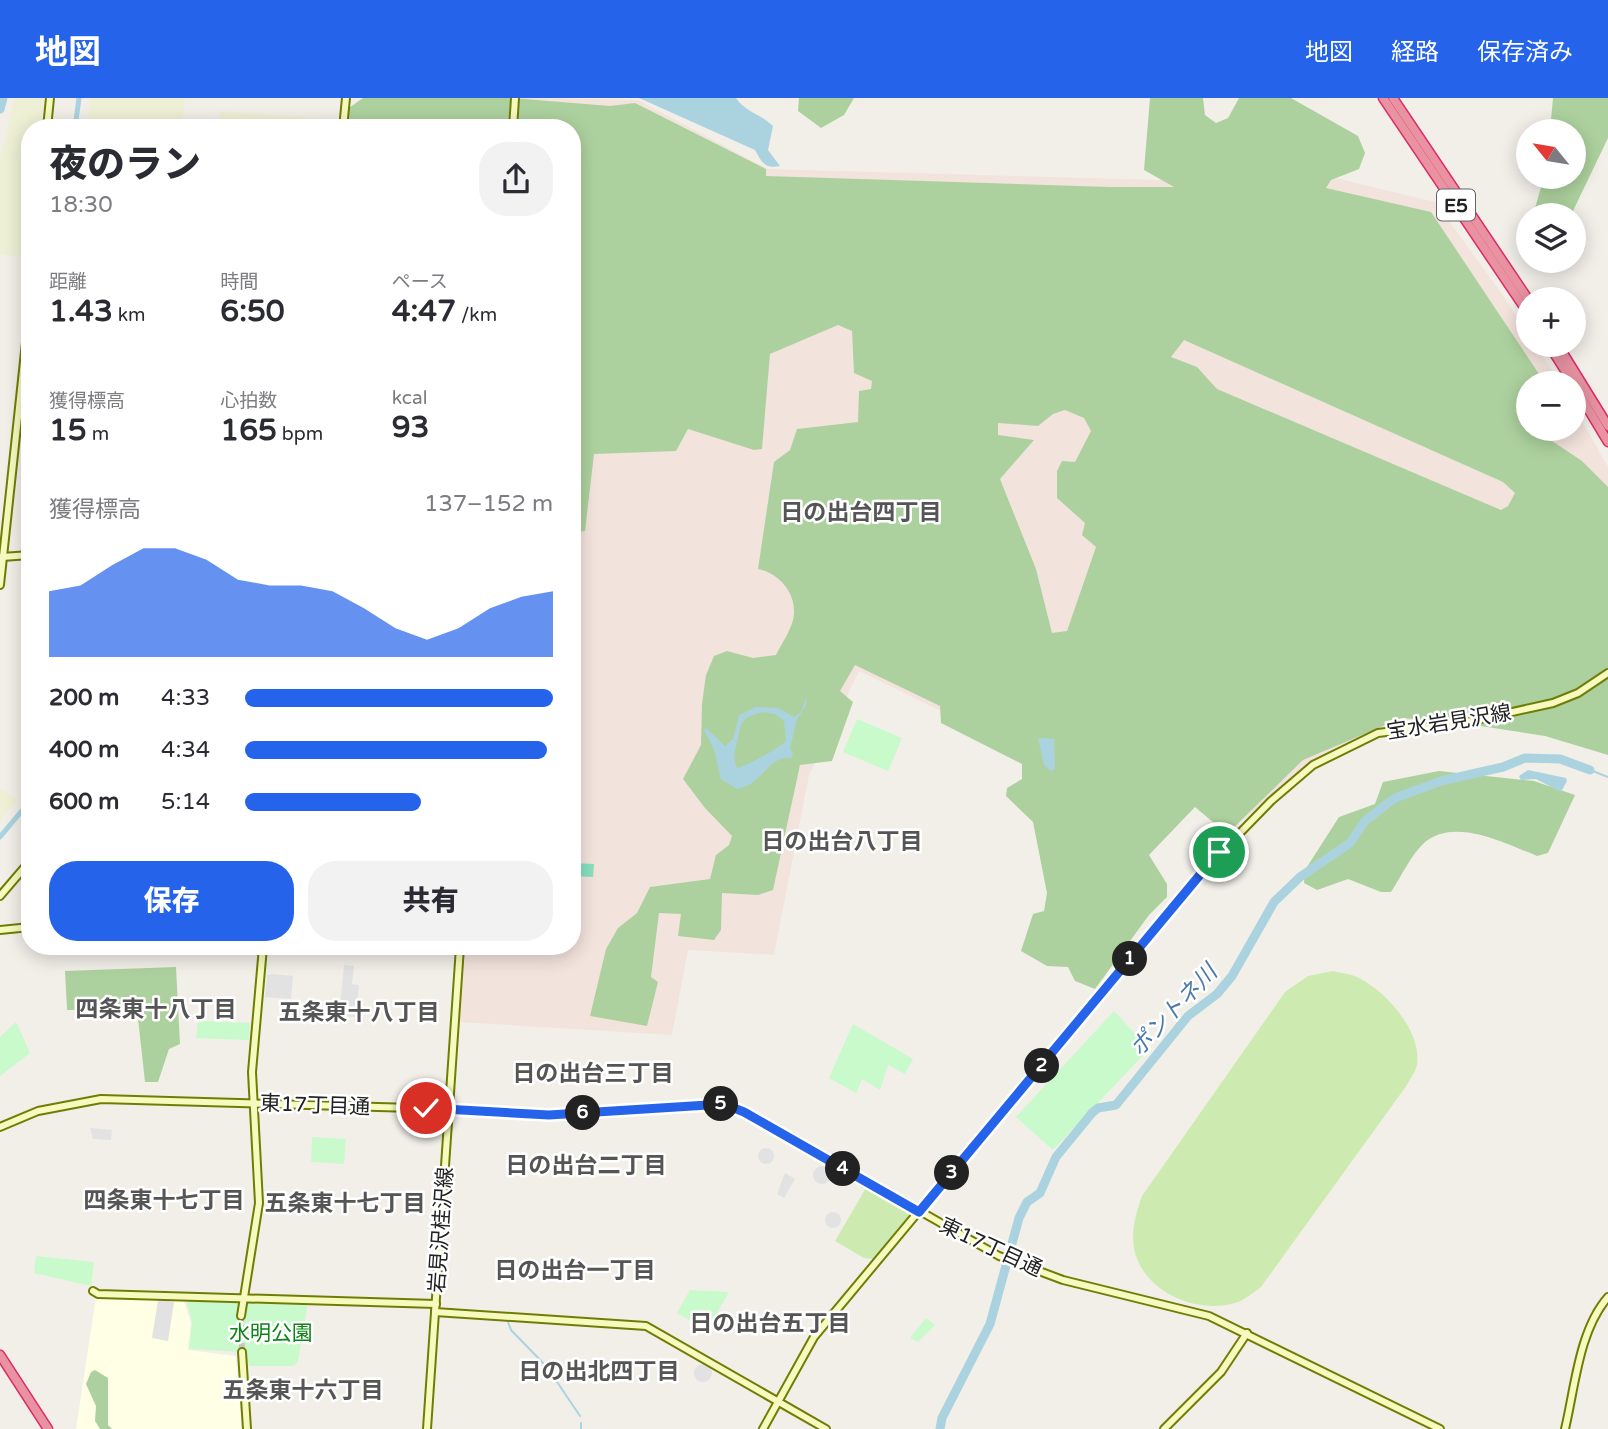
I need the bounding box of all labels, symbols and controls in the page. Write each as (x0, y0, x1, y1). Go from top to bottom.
text: 地図 (35, 33, 101, 72)
text: 地図 (1305, 38, 1353, 67)
text: 経路 (1391, 38, 1439, 67)
text: 保存済み (1477, 38, 1573, 67)
north arrow (1516, 119, 1586, 189)
map controls (1516, 119, 1586, 441)
text: 夜のラン (49, 142, 201, 188)
button: share (479, 142, 553, 216)
road number: E5 (1437, 190, 1475, 220)
text: 18:30 (49, 191, 113, 219)
button: layers (1516, 203, 1586, 273)
text: 距離 (49, 271, 87, 293)
text: 時間 (220, 271, 258, 293)
text: ペース (392, 271, 448, 293)
button: + (1516, 287, 1586, 357)
text: 1.43 (49, 293, 113, 330)
text: 6:50 (220, 293, 285, 330)
text: 4:47 (392, 293, 456, 330)
text: km (113, 304, 145, 326)
text: /km (456, 304, 497, 326)
button: − (1516, 371, 1586, 441)
text: kcal (392, 387, 427, 409)
text: 獲得標高 (49, 390, 125, 412)
text: 心拍数 (220, 390, 277, 412)
text: 93 (392, 409, 429, 446)
text: 15 (49, 412, 87, 449)
text: 165 (220, 412, 277, 449)
text: m (87, 423, 109, 445)
text: bpm (277, 423, 323, 445)
text: 137–152 m (424, 490, 553, 518)
text: 獲得標高 (49, 496, 141, 524)
district label: 日の出台四丁目 (781, 499, 942, 527)
text: 200 m (49, 684, 119, 712)
text: 4:33 (161, 684, 210, 712)
street label: 宝水岩見沢線 (1385, 700, 1513, 745)
text: 400 m (49, 736, 119, 764)
text: 4:34 (161, 736, 210, 764)
text: 600 m (49, 788, 119, 816)
text: 5:14 (161, 788, 210, 816)
pin (1189, 822, 1249, 882)
district label: 日の出台八丁目 (762, 828, 923, 856)
icon: arrive (1200, 833, 1238, 871)
button: 保存 (49, 861, 294, 941)
button: 共有 (308, 861, 553, 941)
pin: 1 (1112, 942, 1148, 976)
text: 1 (1124, 947, 1135, 969)
water label: ポントネ川 (1124, 957, 1225, 1062)
district label: 四条東十八丁目 (76, 996, 237, 1024)
district label: 五条東十八丁目 (279, 999, 440, 1027)
pin: 2 (1024, 1048, 1060, 1084)
text: 2 (1036, 1054, 1047, 1076)
district label: 日の出台三丁目 (513, 1060, 674, 1088)
pin (396, 1078, 456, 1138)
pin: 5 (704, 1086, 738, 1122)
icon: check (407, 1089, 445, 1127)
street label: 東17丁目通 (259, 1091, 371, 1120)
text: 5 (715, 1092, 726, 1114)
pin: 6 (566, 1096, 600, 1130)
text: 6 (577, 1101, 588, 1123)
district label: 日の出台二丁目 (506, 1152, 667, 1180)
pin: 4 (826, 1152, 860, 1186)
pin: 3 (934, 1156, 970, 1190)
text: 4 (837, 1157, 848, 1179)
text: 3 (946, 1161, 957, 1183)
street label: 岩見沢桂沢線 (425, 1166, 458, 1294)
district label: 四条東十七丁目 (84, 1187, 245, 1215)
district label: 五条東十七丁目 (265, 1190, 426, 1218)
street label: 東17丁目通 (935, 1213, 1046, 1282)
district label: 日の出台一丁目 (495, 1257, 656, 1285)
district label: 日の出台五丁目 (690, 1310, 851, 1338)
park label: 水明公園 (229, 1321, 313, 1346)
district label: 日の出北四丁目 (519, 1358, 680, 1386)
district label: 五条東十六丁目 (223, 1377, 384, 1405)

